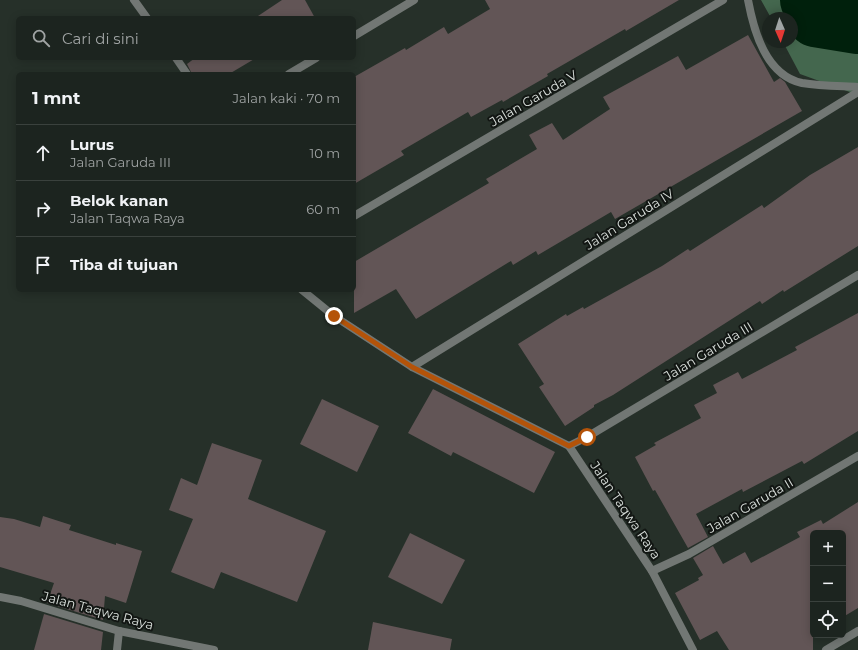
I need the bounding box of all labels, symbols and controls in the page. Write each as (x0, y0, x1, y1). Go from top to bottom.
north arrow (762, 12, 798, 48)
search box (16, 16, 356, 60)
icon: search (30, 27, 52, 49)
text: Cari di sini (62, 29, 139, 48)
street label: Jalan Garuda V (486, 66, 580, 130)
text: 1 mnt (32, 88, 80, 108)
text: Jalan kaki · 70 m (233, 90, 340, 106)
text: Lurus (70, 135, 114, 154)
icon: ahead (32, 142, 54, 164)
text: 10 m (310, 145, 340, 161)
text: Jalan Garuda III (70, 154, 171, 170)
street label: Jalan Garuda IV (581, 185, 677, 253)
text: Belok kanan (70, 191, 168, 210)
icon: right (32, 198, 54, 220)
text: 60 m (306, 201, 340, 217)
text: Jalan Taqwa Raya (70, 210, 185, 226)
icon: arrive (32, 254, 54, 276)
text: Tiba di tujuan (70, 255, 178, 274)
route end (325, 307, 343, 325)
street label: Jalan Garuda III (660, 318, 755, 384)
route start (578, 428, 596, 446)
street label: Jalan Taqwa Raya (587, 457, 665, 562)
street label: Jalan Garuda II (703, 474, 796, 537)
map controls (810, 530, 846, 638)
button: + (810, 530, 846, 566)
button: − (810, 566, 846, 602)
street label: Jalan Taqwa Raya (40, 587, 155, 633)
button: locate (810, 602, 846, 638)

